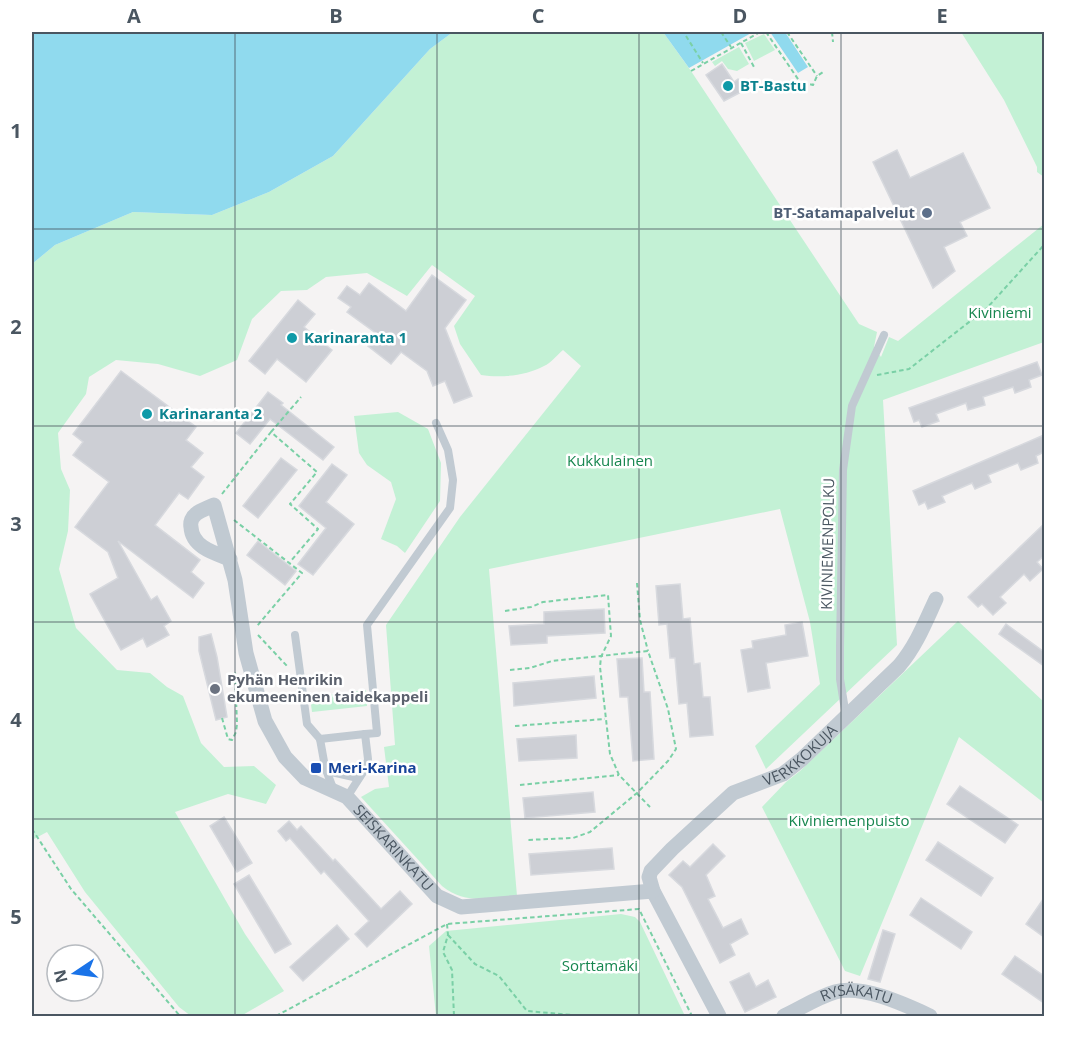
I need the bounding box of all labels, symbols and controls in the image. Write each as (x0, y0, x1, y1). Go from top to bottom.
text: A (127, 2, 141, 29)
text: B (329, 2, 343, 29)
text: C (532, 2, 545, 29)
text: D (733, 2, 747, 29)
text: E (936, 2, 948, 29)
place label: BT-Bastu (740, 75, 807, 95)
marker: BT-Bastu (721, 79, 735, 93)
text: 1 (10, 117, 22, 144)
place label: BT-Satamapalvelut (773, 202, 915, 222)
marker: BT-Satamapalvelut (920, 206, 934, 220)
park label: Kiviniemi (968, 302, 1032, 322)
text: 2 (10, 313, 22, 340)
place label: Karinaranta 1 (304, 327, 407, 347)
marker: Karinaranta 1 (285, 331, 299, 345)
place label: Karinaranta 2 (159, 403, 263, 423)
marker: Karinaranta 2 (140, 407, 154, 421)
park label: Kukkulainen (567, 450, 653, 470)
street label: KIVINIEMENPOLKU (816, 478, 838, 610)
text: 3 (10, 510, 22, 537)
place label: Pyhän Henrikin ekumeeninen taidekappeli (227, 669, 428, 706)
marker: Pyhän Henrikin ekumeeninen taidekappeli (208, 682, 222, 696)
text: 4 (10, 706, 22, 733)
street label: VERKKOKUJA (760, 719, 841, 790)
place label: Meri-Karina (328, 757, 417, 777)
marker: Meri-Karina (309, 761, 323, 775)
street label: SEISKARINKATU (350, 800, 439, 895)
park label: Kiviniemenpuisto (789, 810, 909, 830)
text: 5 (10, 903, 22, 930)
north arrow (45, 943, 105, 1003)
park label: Sorttamäki (562, 955, 638, 975)
text: N (48, 968, 73, 985)
street label: RYSÄKATU (817, 979, 895, 1008)

